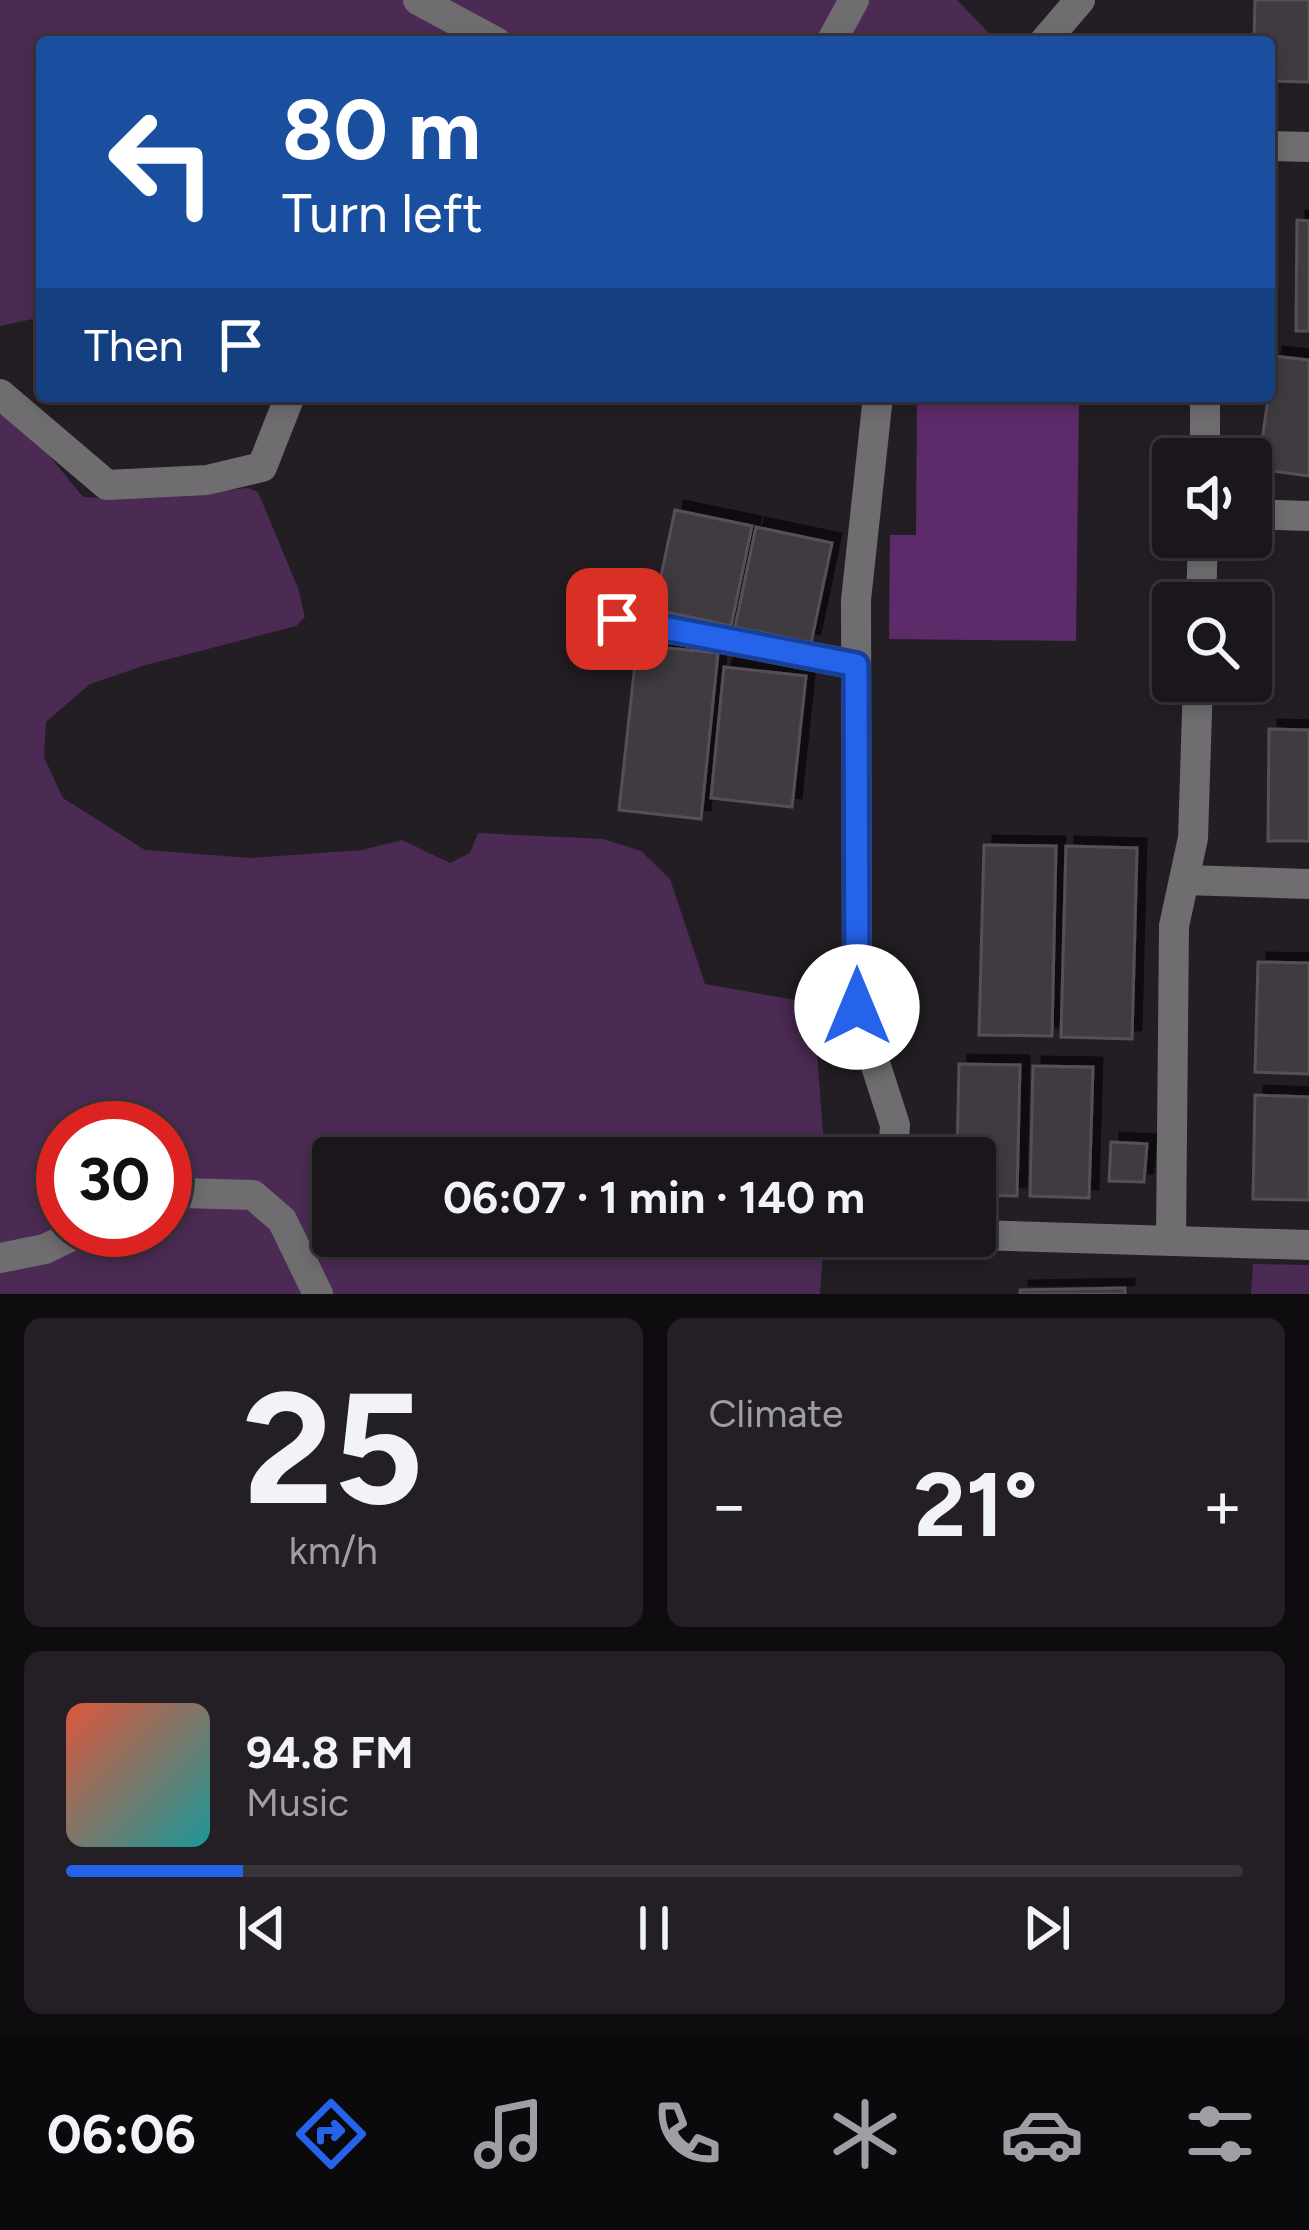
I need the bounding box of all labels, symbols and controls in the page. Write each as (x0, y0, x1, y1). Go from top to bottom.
text: 80 m (282, 79, 481, 180)
icon: left (84, 84, 240, 240)
text: Turn left (282, 181, 483, 246)
icon: arrive (208, 312, 274, 378)
text: Then (84, 318, 184, 372)
map controls (1152, 438, 1272, 702)
button: sound (1152, 438, 1272, 558)
pin (566, 568, 668, 670)
button: search (1152, 582, 1272, 702)
icon: arrive (584, 586, 650, 652)
position arrow (794, 944, 920, 1070)
speed limit sign: 30 (36, 1101, 192, 1257)
text: 06:07 · 1 min · 140 m (443, 1170, 865, 1224)
text: 25 (243, 1355, 424, 1542)
text: Climate (709, 1390, 843, 1437)
text: 21° (914, 1450, 1038, 1559)
text: − (709, 1465, 750, 1545)
text: + (1202, 1465, 1243, 1545)
text: km/h (289, 1527, 378, 1574)
text: 94.8 FM (246, 1725, 414, 1779)
text: Music (246, 1779, 349, 1826)
icon: previous (229, 1895, 295, 1961)
icon: pause (621, 1895, 687, 1961)
icon: next (1014, 1895, 1080, 1961)
icon: directions (289, 2092, 373, 2176)
icon: music (467, 2092, 551, 2176)
icon: phone (645, 2092, 729, 2176)
icon: climate (823, 2092, 907, 2176)
icon: car (1000, 2092, 1084, 2176)
icon: filters (1178, 2092, 1262, 2176)
text: 06:06 (47, 2102, 196, 2167)

